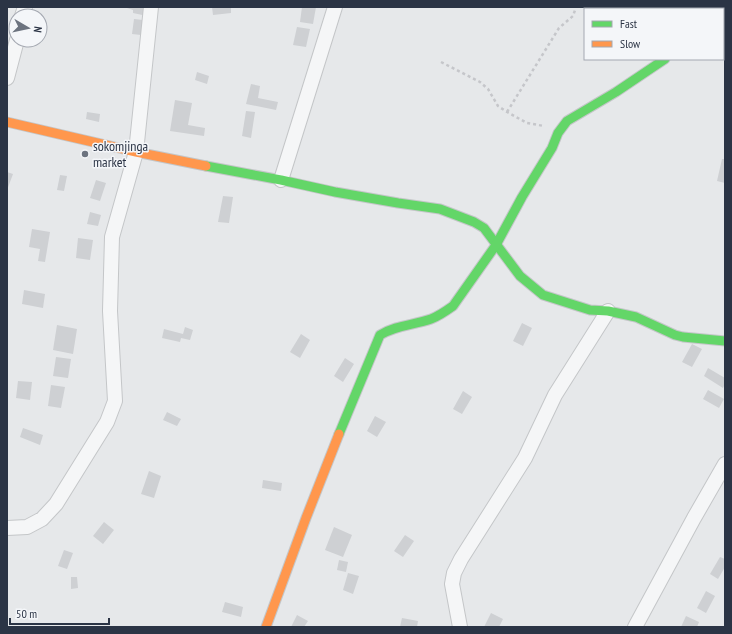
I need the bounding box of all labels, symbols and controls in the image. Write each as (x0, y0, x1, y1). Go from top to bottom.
north arrow (8, 8, 48, 48)
legend (584, 8, 724, 60)
text: Fast (620, 16, 638, 31)
text: N (30, 26, 45, 34)
text: Slow (620, 36, 641, 51)
place label: sokomjinga market (93, 137, 148, 171)
marker: sokomjinga market (80, 149, 90, 159)
scale bar (10, 600, 109, 626)
text: 50 m (16, 606, 37, 621)

